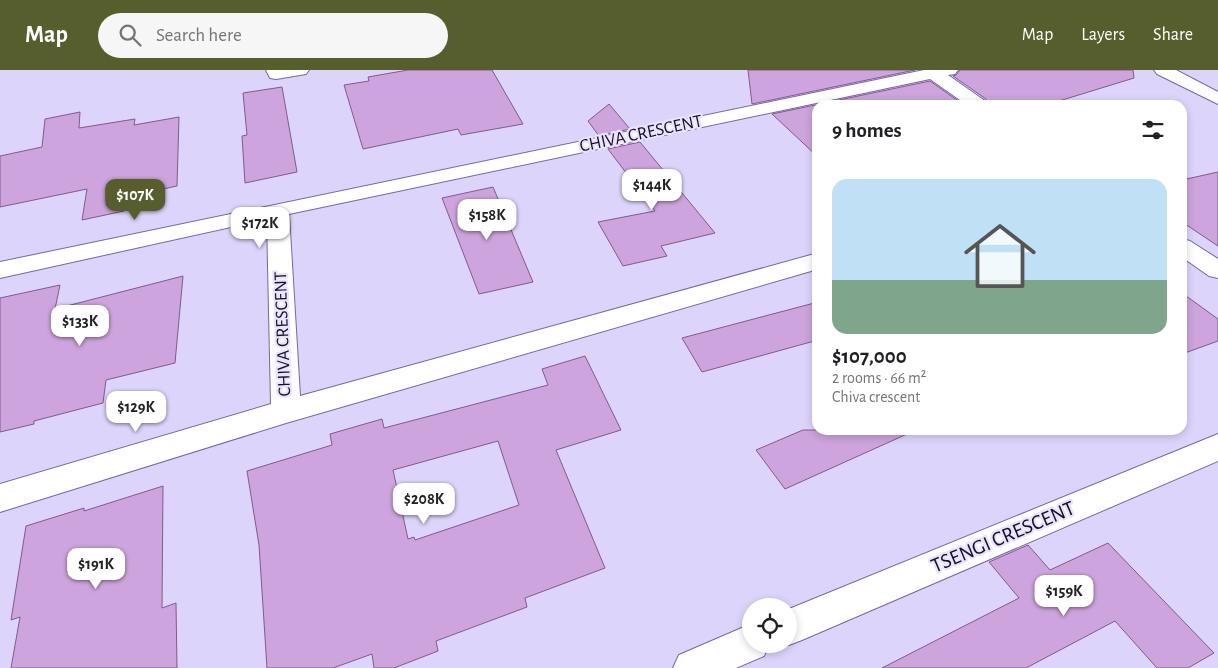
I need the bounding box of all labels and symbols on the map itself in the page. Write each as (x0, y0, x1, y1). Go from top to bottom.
street label: CHIVA CRESCENT (578, 112, 704, 156)
pin: $144K (617, 168, 687, 211)
pin: $107K (100, 178, 170, 221)
pin: $158K (452, 198, 522, 241)
pin: $172K (225, 206, 295, 249)
street label: CHIVA CRESCENT (272, 271, 294, 397)
pin: $133K (45, 304, 115, 347)
pin: $129K (101, 390, 171, 433)
pin: $208K (389, 482, 459, 525)
street label: TSENGI CRESCENT (928, 497, 1078, 577)
pin: $191K (61, 548, 131, 590)
pin: $159K (1029, 574, 1099, 617)

